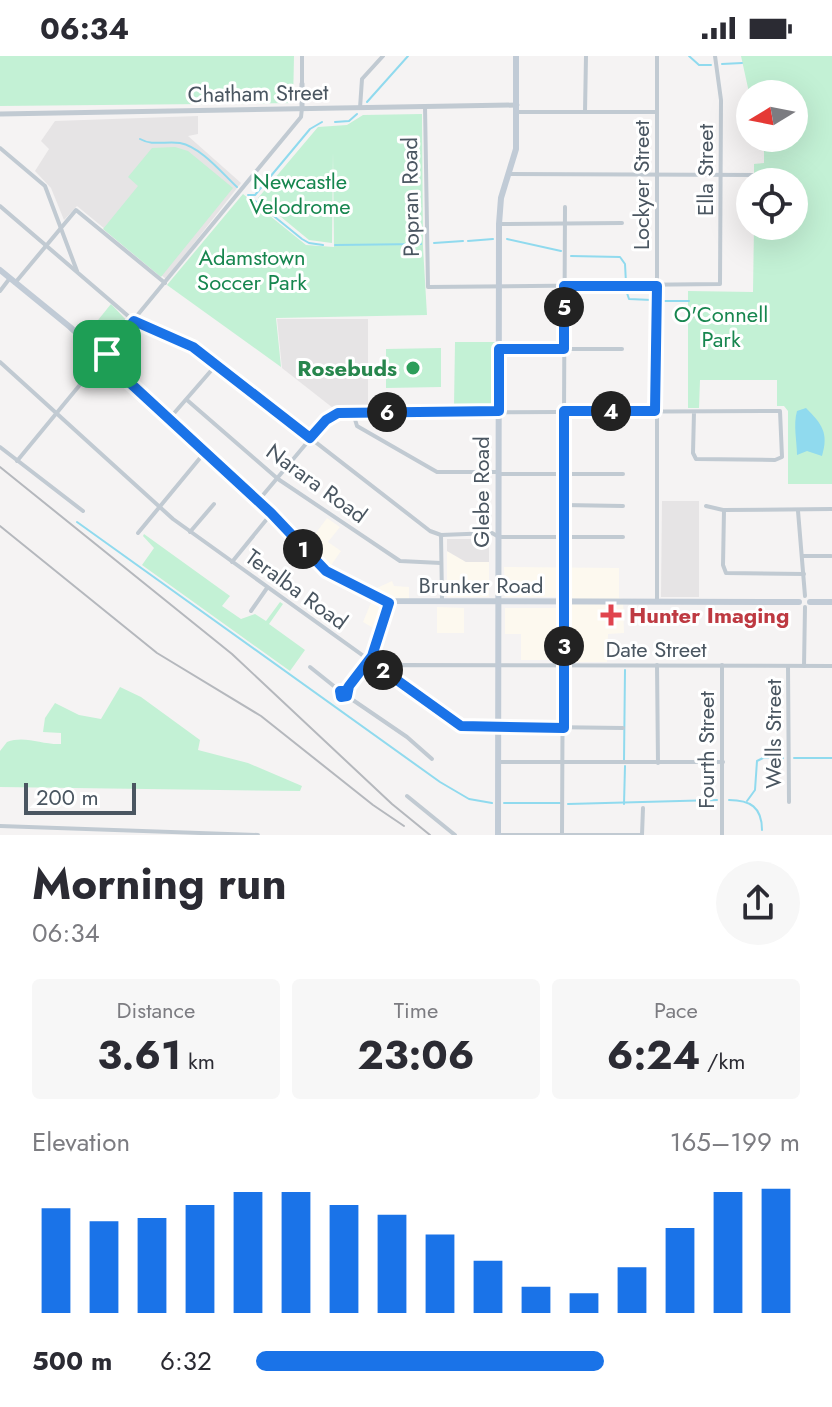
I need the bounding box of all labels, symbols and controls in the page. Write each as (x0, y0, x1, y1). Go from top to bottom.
text: 06:34 (40, 7, 129, 50)
street label: Chatham Street (187, 76, 329, 110)
north arrow (736, 80, 808, 152)
map controls (736, 80, 808, 240)
street label: Lockyer Street (625, 119, 657, 250)
street label: Ella Street (689, 123, 721, 216)
street label: Popran Road (393, 137, 427, 257)
park label: Newcastle Velodrome (249, 165, 351, 222)
button: locate (736, 168, 808, 240)
park label: Adamstown Soccer Park (197, 241, 307, 298)
pin: 5 (544, 287, 584, 327)
text: 5 (557, 291, 571, 323)
park label: O'Connell Park (674, 298, 768, 355)
pin (73, 320, 141, 388)
icon: arrive (85, 332, 129, 376)
place label: Rosebuds (297, 352, 397, 384)
marker: Rosebuds (404, 359, 422, 377)
pin: 4 (591, 391, 631, 431)
pin: 6 (367, 392, 407, 432)
text: 4 (603, 395, 619, 427)
text: 6 (380, 396, 394, 428)
street label: Narara Road (260, 435, 374, 531)
street label: Glebe Road (465, 436, 497, 548)
pin: 1 (283, 529, 323, 569)
text: 1 (297, 533, 309, 565)
street label: Teralba Road (239, 541, 355, 637)
street label: Brunker Road (418, 569, 544, 601)
place label: Hunter Imaging (629, 599, 789, 631)
marker: Hunter Imaging (600, 604, 622, 626)
pin: 3 (544, 626, 584, 666)
text: 3 (557, 630, 571, 662)
street label: Date Street (605, 633, 707, 665)
pin: 2 (363, 650, 403, 690)
text: 2 (376, 654, 390, 686)
street label: Wells Street (757, 679, 789, 789)
street label: Fourth Street (690, 691, 722, 809)
scale bar (24, 779, 136, 815)
text: 200 m (36, 781, 99, 813)
text: Morning run (32, 852, 287, 916)
button: share (716, 861, 800, 945)
text: 06:34 (32, 914, 100, 952)
text: Distance (117, 994, 195, 1026)
text: Time (394, 994, 438, 1026)
text: Pace (654, 994, 698, 1026)
text: 3.61 (97, 1026, 181, 1084)
text: 23:06 (357, 1026, 475, 1084)
text: 6:24 (607, 1026, 701, 1084)
text: km (181, 1045, 215, 1077)
text: /km (701, 1045, 745, 1077)
text: Elevation (32, 1123, 130, 1161)
text: 165–199 m (670, 1123, 800, 1161)
text: 500 m (32, 1342, 112, 1380)
text: 6:32 (160, 1342, 212, 1380)

